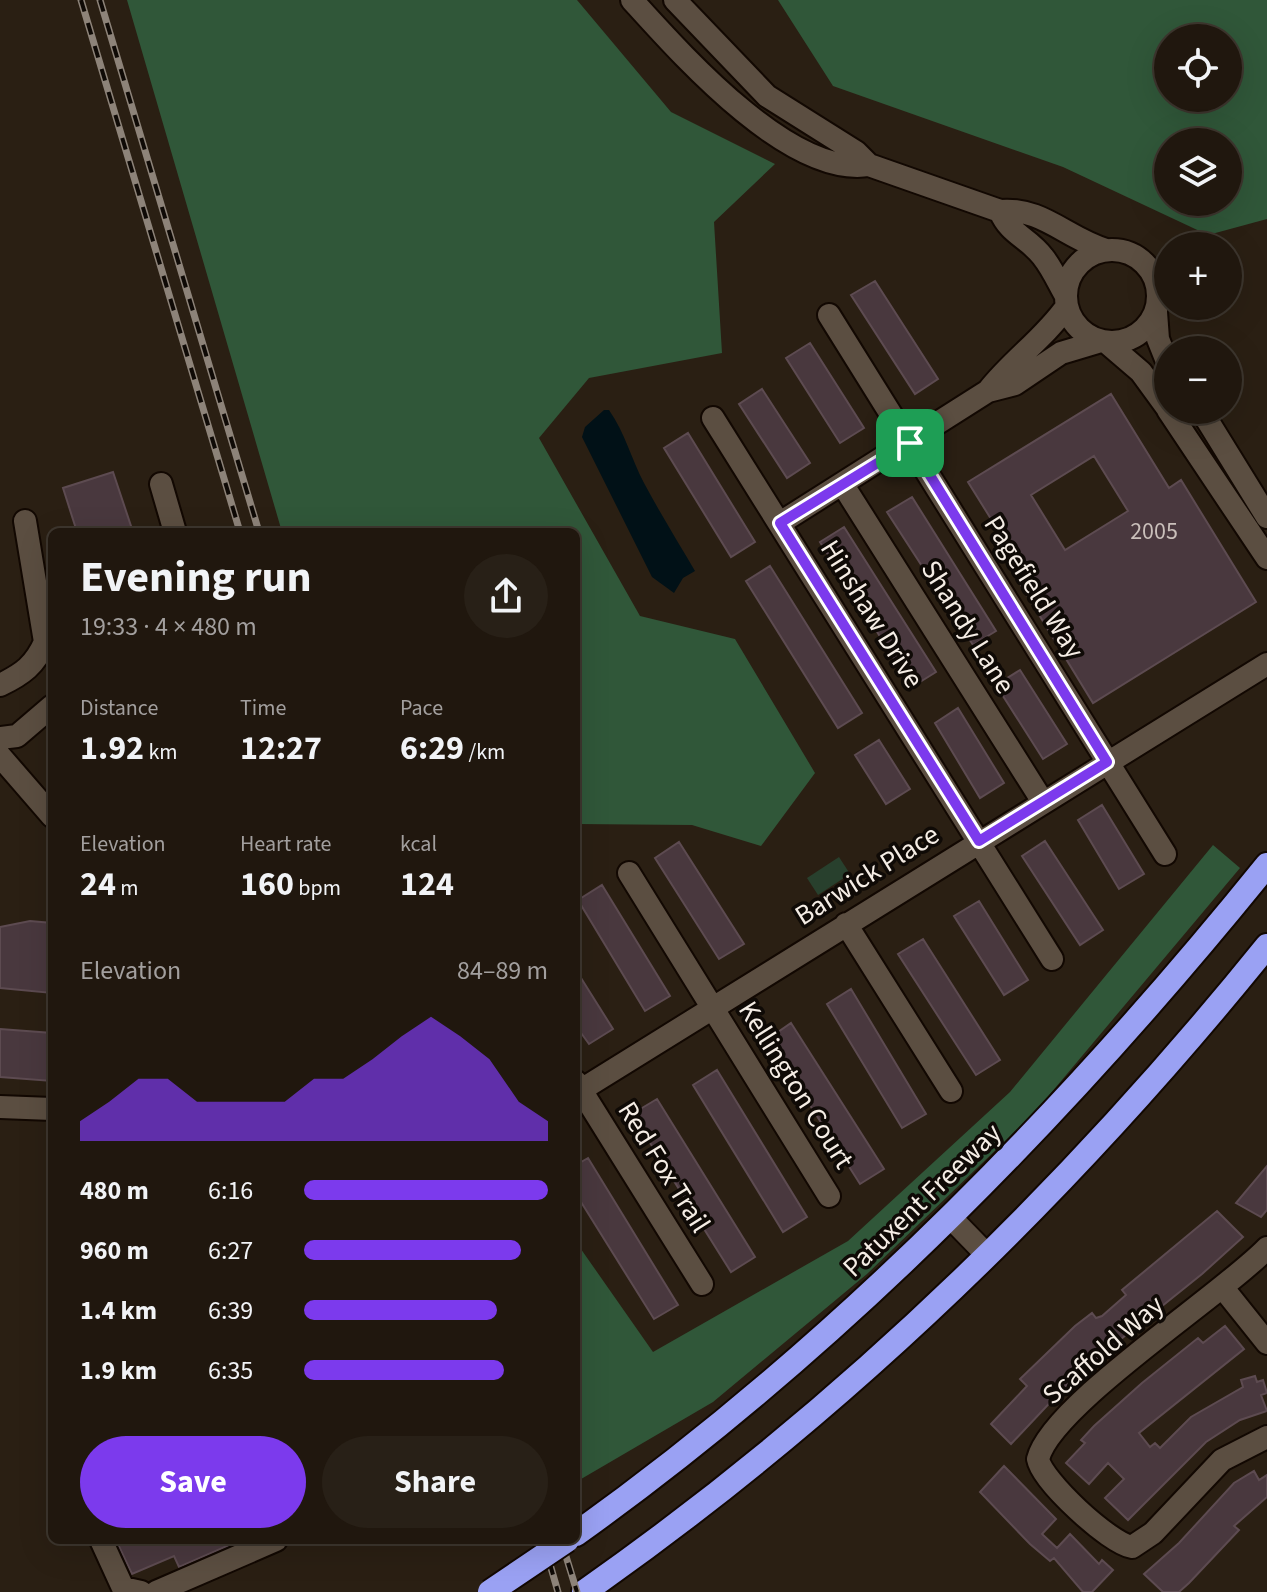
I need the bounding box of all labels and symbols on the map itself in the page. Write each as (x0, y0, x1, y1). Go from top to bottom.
pin (876, 409, 944, 477)
street label: Pagefield Way (974, 508, 1094, 666)
house number: 2005 (1130, 514, 1178, 549)
street label: Hinshaw Drive (811, 532, 933, 696)
street label: Shandy Lane (911, 552, 1025, 702)
street label: Barwick Place (787, 815, 947, 935)
street label: Kellington Court (728, 993, 864, 1177)
street label: Red Fox Trail (608, 1094, 720, 1240)
street label: Patuxent Freeway (834, 1114, 1010, 1286)
street label: Scaffold Way (1033, 1286, 1173, 1414)

